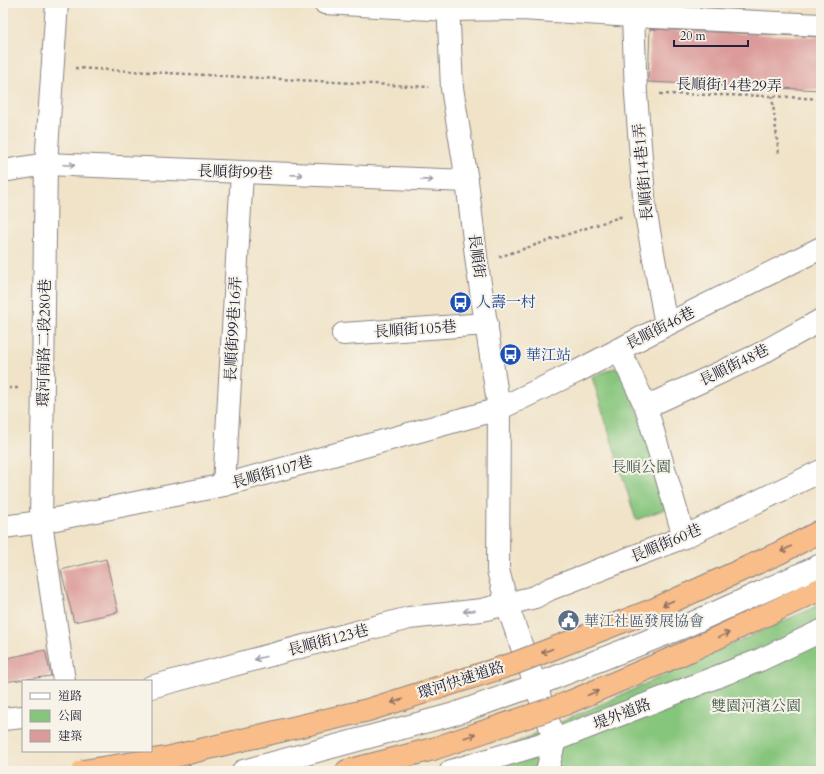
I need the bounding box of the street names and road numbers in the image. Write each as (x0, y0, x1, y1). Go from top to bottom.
street label: 長順街14巷29弄 (676, 74, 782, 96)
street label: 長順街14巷1弄 (629, 122, 657, 222)
street label: 長順街99巷 (197, 161, 273, 183)
street label: 長順街 (464, 232, 490, 280)
street label: 長順街99巷16弄 (220, 276, 246, 382)
street label: 環河南路二段280巷 (33, 279, 55, 407)
street label: 長順街46巷 (622, 302, 698, 354)
street label: 長順街105巷 (373, 316, 457, 342)
street label: 長順街48巷 (696, 339, 772, 391)
street label: 長順街107巷 (229, 451, 315, 493)
street label: 長順街60巷 (627, 519, 705, 567)
street label: 長順街123巷 (285, 620, 371, 660)
street label: 環河快速道路 (415, 657, 507, 703)
street label: 堤外道路 (590, 694, 654, 734)

